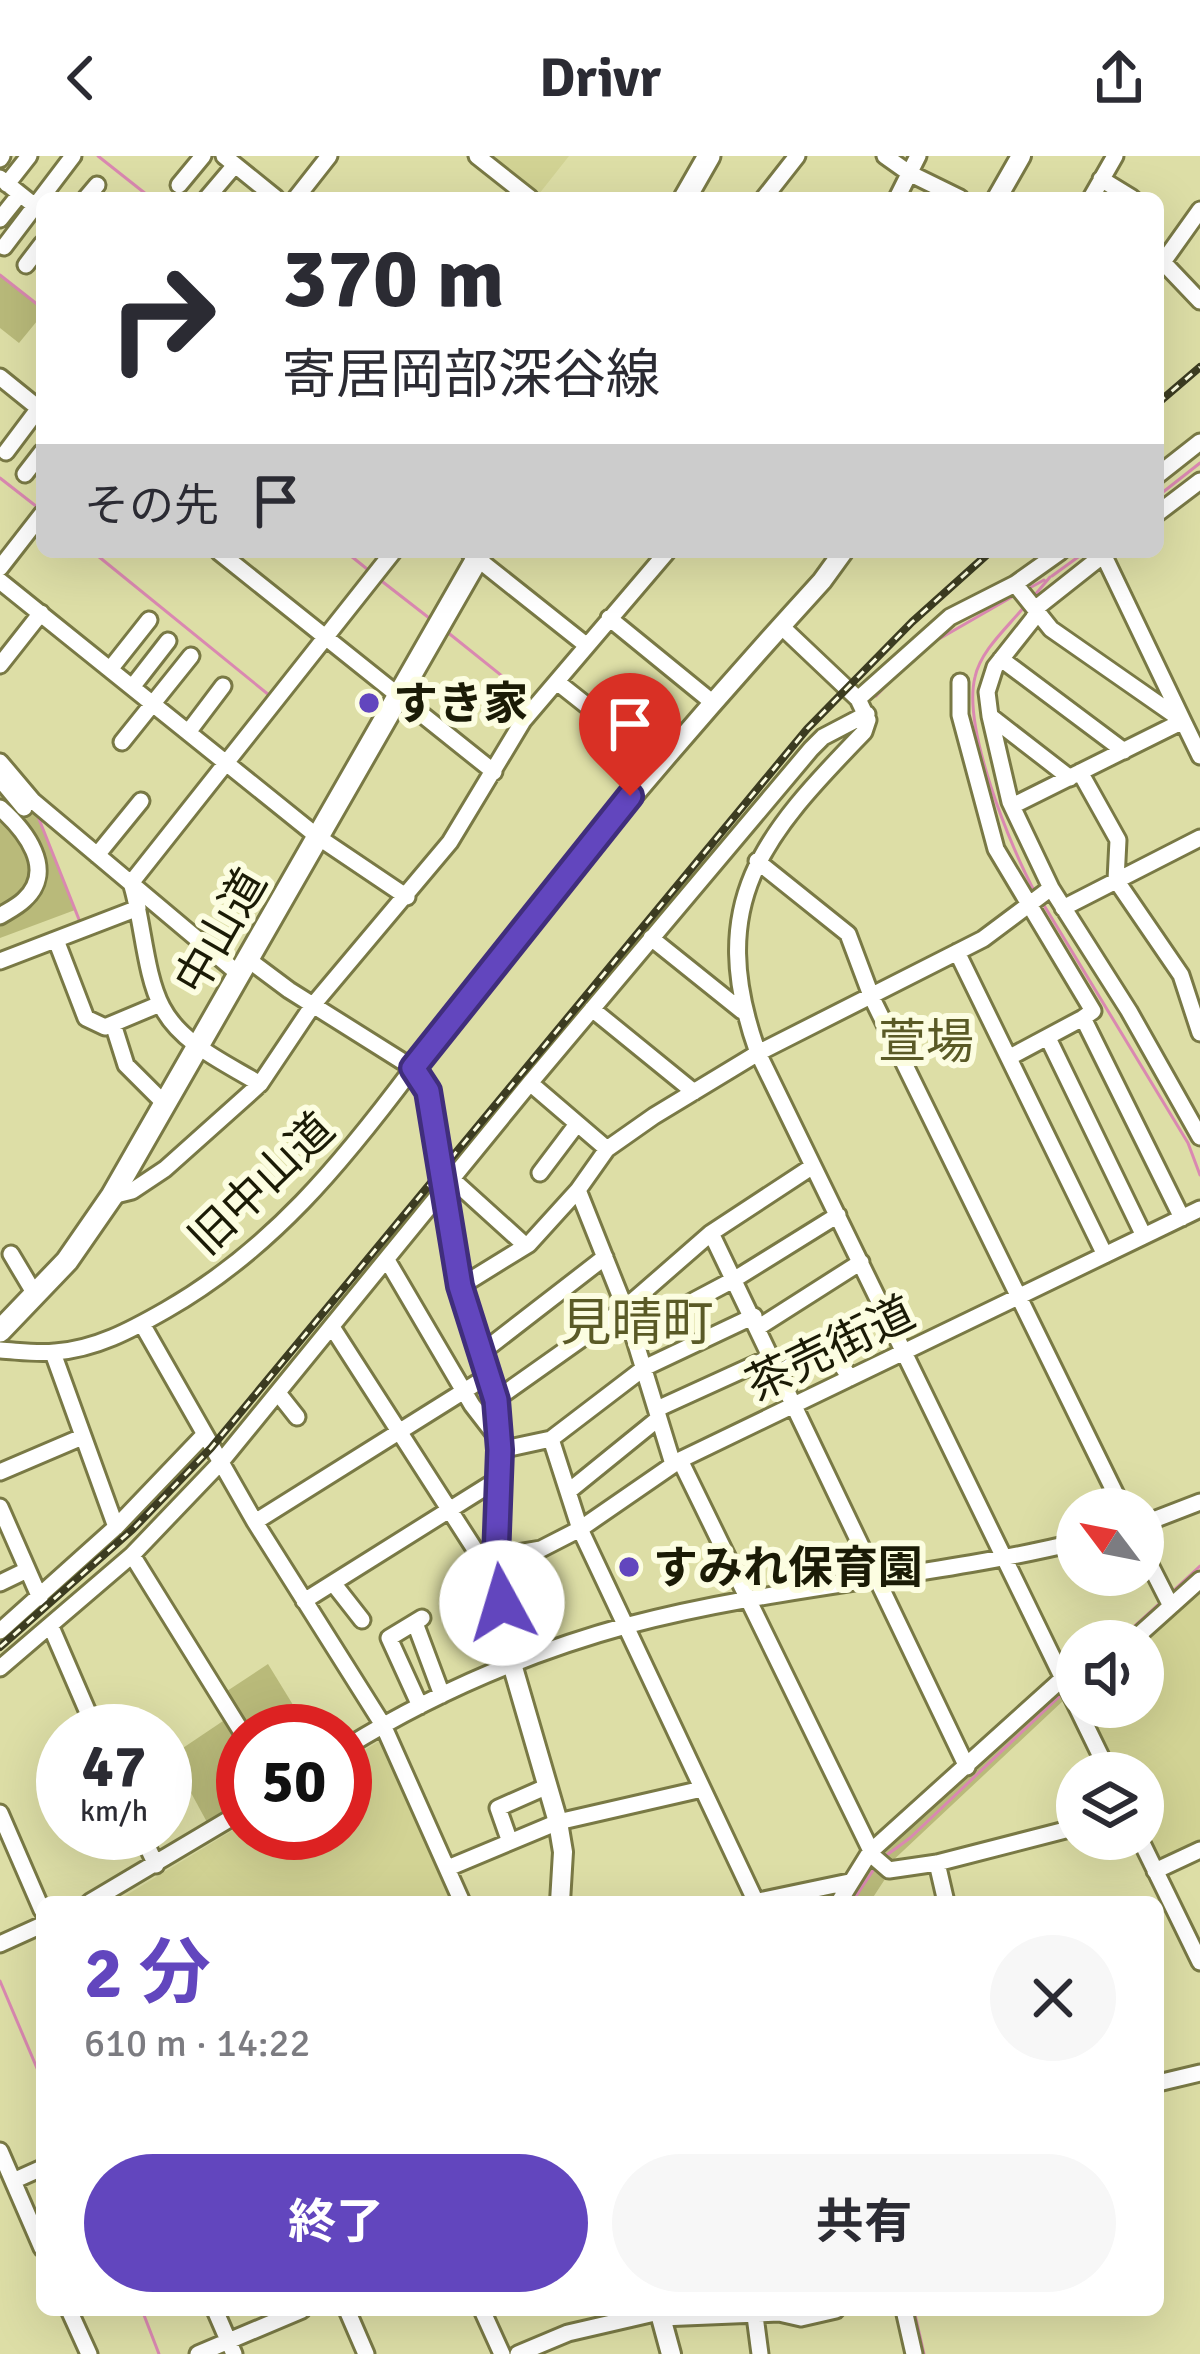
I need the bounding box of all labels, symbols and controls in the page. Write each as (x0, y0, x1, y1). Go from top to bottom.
icon: back (48, 45, 114, 111)
text: Drivr (539, 45, 661, 112)
icon: share (1086, 45, 1152, 111)
text: 370 m (282, 227, 504, 331)
icon: right (84, 240, 240, 396)
text: 寄居岡部深谷線 (282, 342, 660, 409)
icon: arrive (243, 468, 309, 534)
text: その先 (84, 479, 219, 534)
pin (579, 673, 681, 796)
place label: すき家 (393, 677, 528, 732)
marker: すき家 (356, 690, 382, 716)
icon: arrive (597, 691, 663, 757)
street label: 中山道 (164, 860, 279, 1004)
district label: 萱場 (878, 1013, 974, 1072)
street label: 旧中山道 (178, 1102, 346, 1266)
street label: 茶売街道 (738, 1285, 924, 1414)
district label: 見晴町 (560, 1292, 714, 1355)
north arrow (1056, 1488, 1164, 1596)
map controls (1056, 1488, 1164, 1860)
position arrow (439, 1540, 565, 1666)
place label: すみれ保育園 (653, 1541, 923, 1596)
marker: すみれ保育園 (616, 1554, 642, 1580)
button: sound (1056, 1620, 1164, 1728)
speed limit sign: 50 (216, 1704, 372, 1860)
text: 47 (82, 1730, 146, 1804)
button: layers (1056, 1752, 1164, 1860)
text: km/h (80, 1793, 148, 1830)
text: 2 分 (84, 1929, 211, 2018)
button: close (990, 1935, 1116, 2061)
text: 610 m · 14:22 (84, 2019, 311, 2067)
button: 終了 (84, 2154, 588, 2292)
button: 共有 (612, 2154, 1116, 2292)

